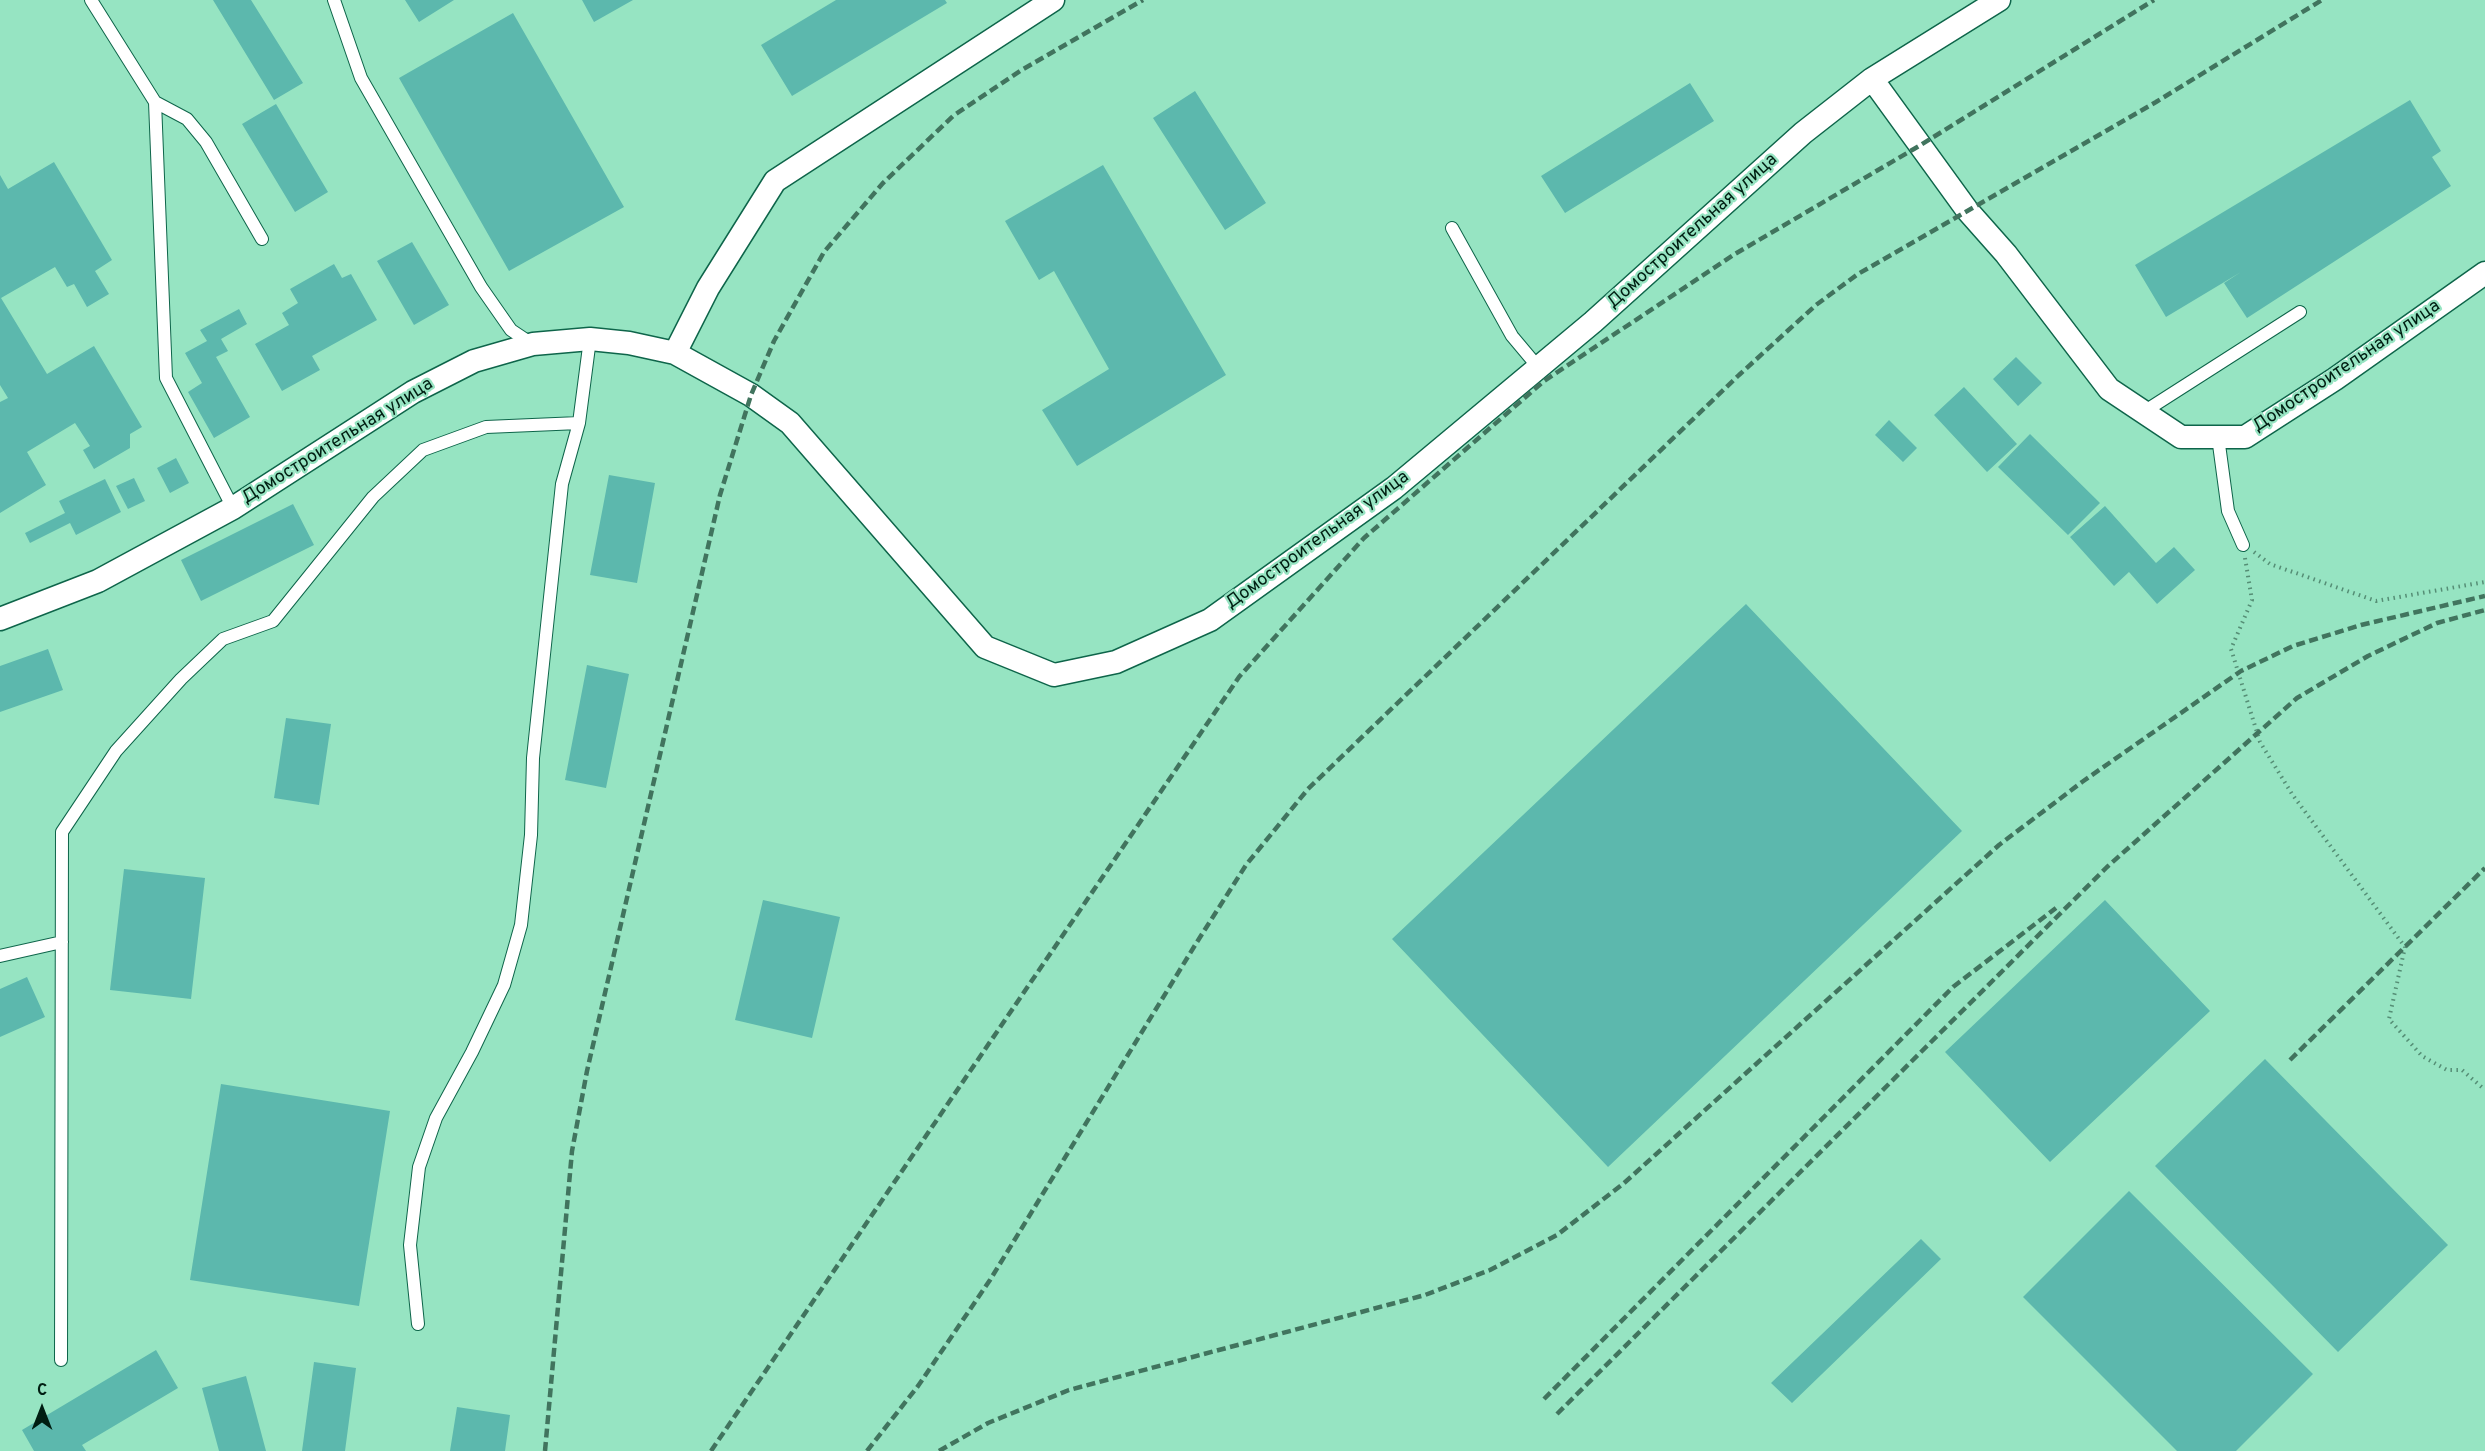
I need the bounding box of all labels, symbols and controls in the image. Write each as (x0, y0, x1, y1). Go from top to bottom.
street label: Домостроительная улица (1603, 150, 1783, 314)
street label: Домостроительная улица (2249, 296, 2445, 438)
street label: Домостроительная улица (238, 374, 438, 510)
street label: Домостроительная улица (1222, 467, 1414, 615)
north arrow (12, 1379, 72, 1439)
text: С (37, 1381, 47, 1401)

